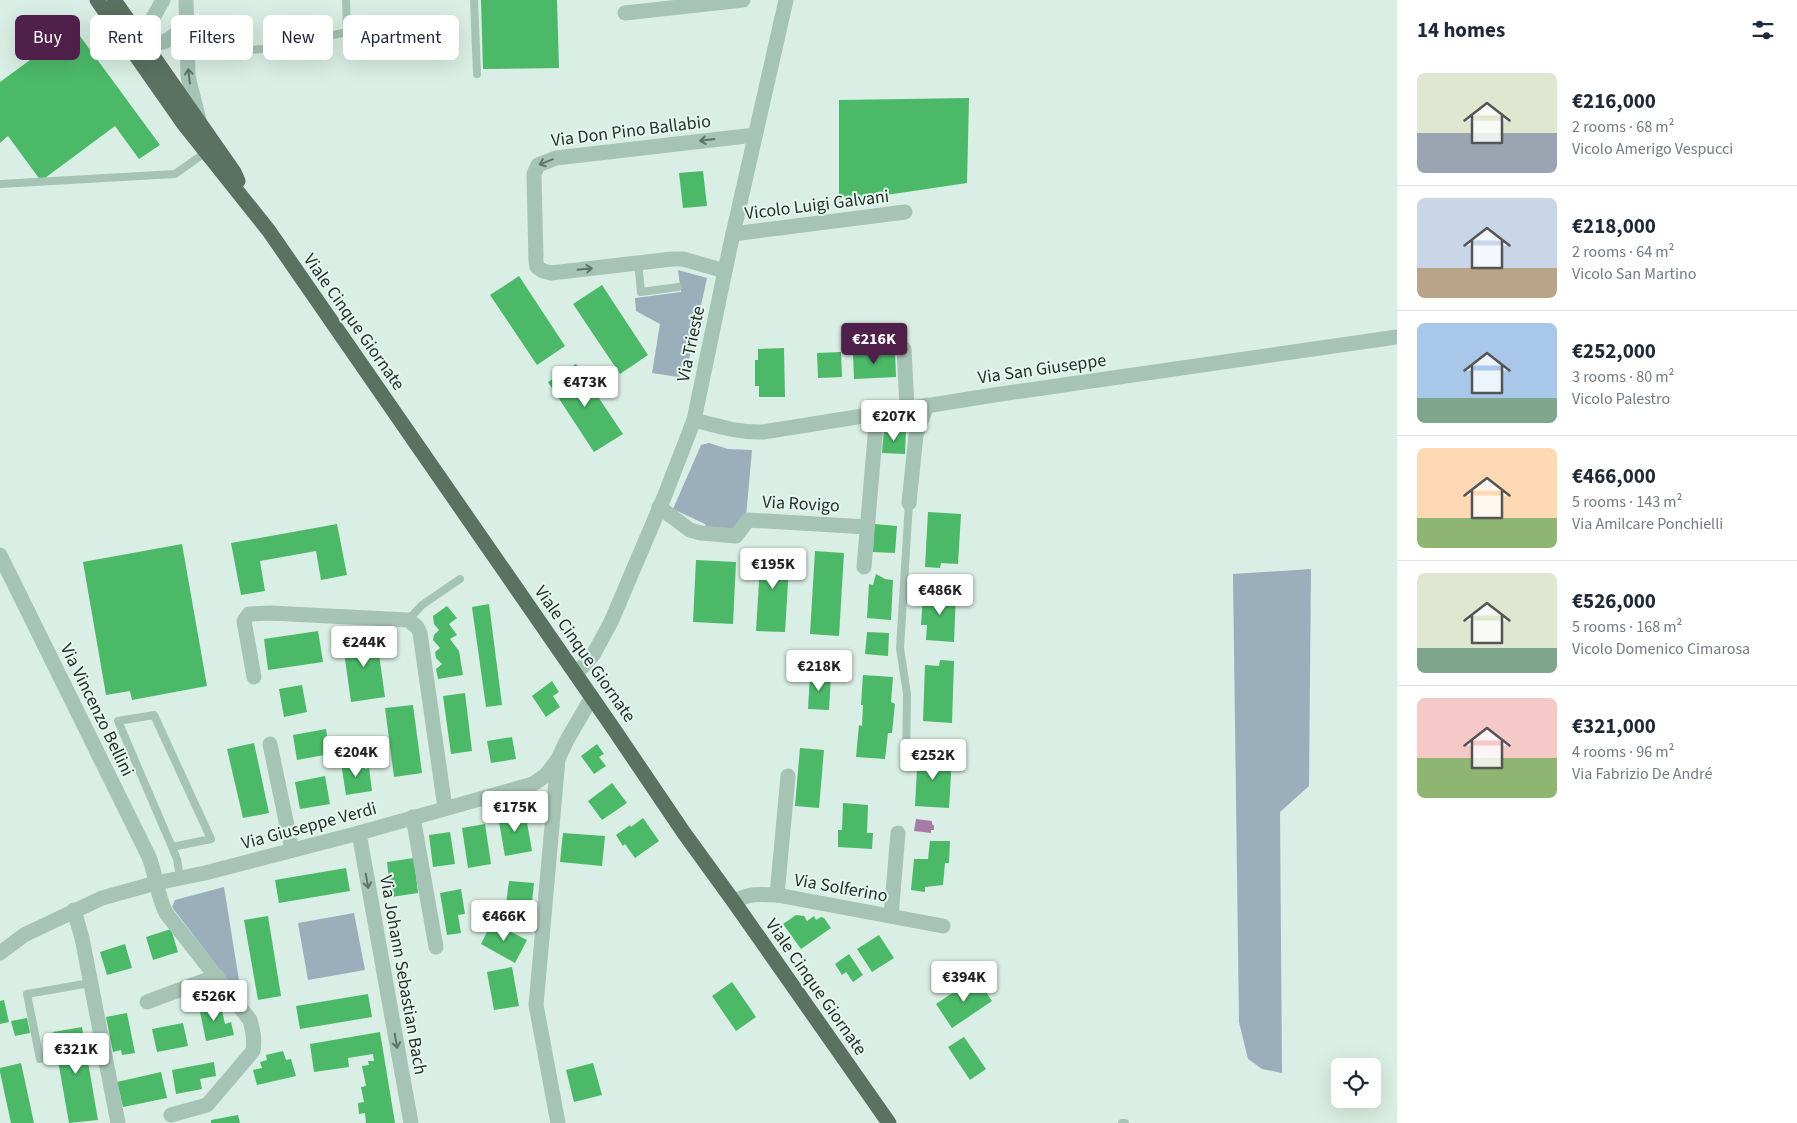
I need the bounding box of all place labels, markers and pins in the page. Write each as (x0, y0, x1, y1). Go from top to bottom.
pin: €216K (839, 322, 909, 365)
pin: €473K (550, 366, 620, 408)
pin: €207K (859, 400, 929, 442)
pin: €195K (738, 548, 808, 590)
pin: €486K (905, 574, 975, 616)
pin: €244K (329, 626, 399, 668)
pin: €218K (784, 650, 854, 692)
pin: €204K (321, 736, 391, 778)
pin: €252K (898, 738, 968, 781)
pin: €175K (480, 790, 550, 833)
pin: €466K (469, 900, 539, 942)
pin: €394K (929, 960, 999, 1003)
pin: €526K (179, 980, 249, 1022)
pin: €321K (41, 1032, 111, 1075)

